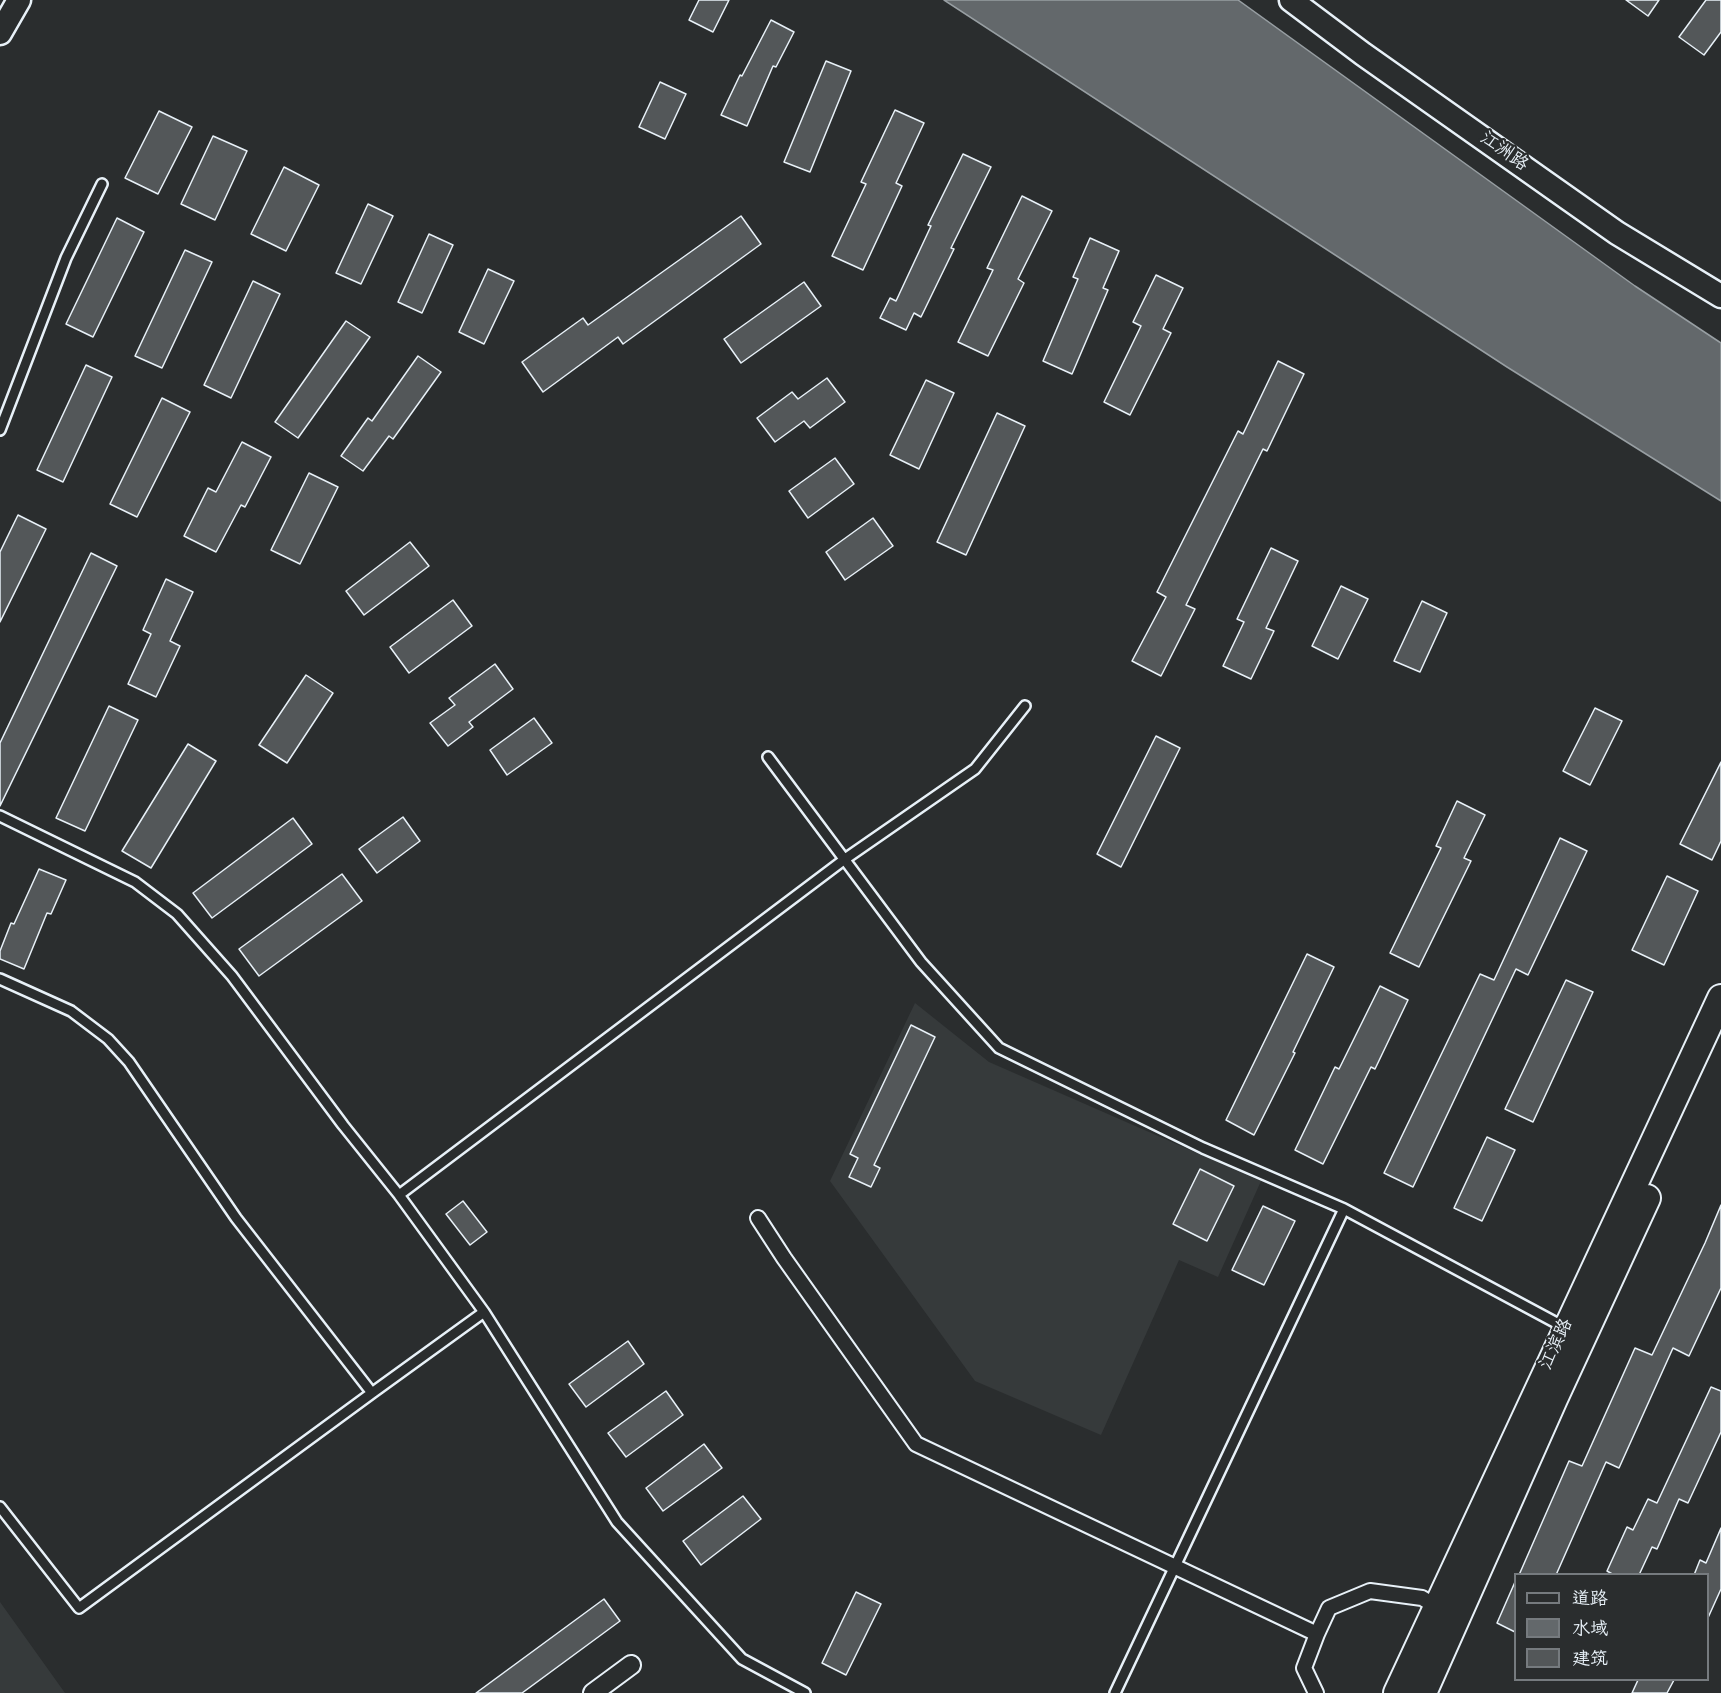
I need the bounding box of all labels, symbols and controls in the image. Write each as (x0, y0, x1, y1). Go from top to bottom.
street label: 江洲路 (1475, 129, 1531, 177)
street label: 江滨路 (1537, 1316, 1579, 1374)
legend (1514, 1573, 1709, 1681)
text: 道路 (1572, 1590, 1608, 1611)
text: 水域 (1572, 1620, 1608, 1641)
text: 建筑 (1572, 1650, 1608, 1671)

